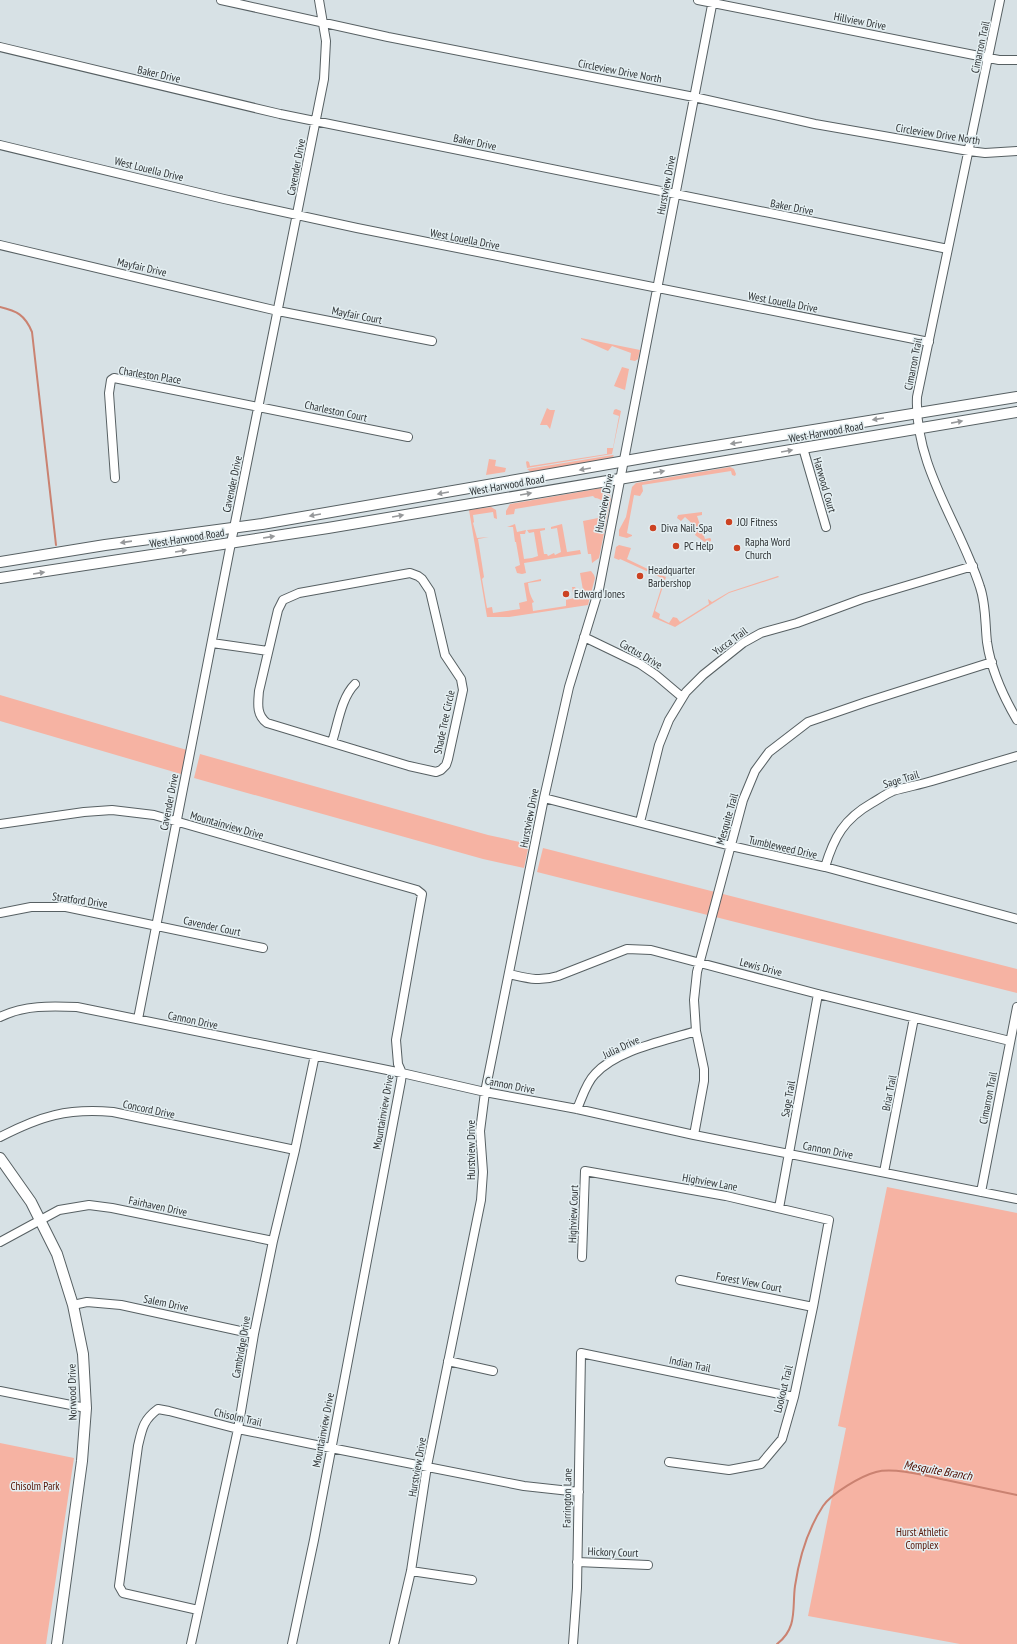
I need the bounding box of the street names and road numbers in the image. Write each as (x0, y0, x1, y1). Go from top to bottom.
street label: Hillview Drive (833, 9, 888, 33)
street label: Cimarron Trail (968, 19, 992, 74)
street label: Circleview Drive North (577, 56, 663, 86)
street label: Baker Drive (136, 62, 182, 86)
street label: Circleview Drive North (895, 120, 981, 148)
street label: Baker Drive (452, 131, 498, 153)
street label: Cavender Drive (284, 137, 308, 197)
street label: West Louella Drive (113, 154, 185, 184)
street label: Hurstview Drive (653, 154, 679, 216)
street label: Baker Drive (769, 196, 815, 218)
street label: West Louella Drive (429, 225, 501, 253)
street label: Mayfair Drive (116, 254, 169, 280)
street label: West Louella Drive (747, 288, 819, 316)
street label: Mayfair Court (331, 303, 383, 327)
street label: Cimarron Trail (901, 336, 925, 391)
street label: Charleston Place (118, 363, 183, 387)
street label: Charleston Court (303, 398, 369, 424)
street label: West Harwood Road (788, 418, 865, 445)
street label: Cavender Drive (219, 454, 245, 514)
street label: Harwood Court (810, 456, 840, 514)
street label: West Harwood Road (469, 471, 546, 498)
street label: Hurstview Drive (591, 472, 617, 534)
street label: West Harwood Road (149, 525, 226, 551)
street label: Yucca Trail (710, 623, 750, 658)
street label: Cactus Drive (617, 636, 665, 672)
street label: Shade Tree Circle (430, 688, 458, 755)
street label: Sage Trail (881, 767, 921, 791)
street label: Cavender Drive (157, 772, 181, 832)
street label: Hurstview Drive (516, 787, 542, 849)
street label: Mesquite Trail (713, 791, 741, 846)
street label: Mountainview Drive (189, 808, 266, 842)
street label: Tumbleweed Drive (747, 832, 819, 862)
street label: Stratford Drive (51, 889, 109, 911)
street label: Cavender Court (182, 913, 242, 939)
street label: Lewis Drive (738, 955, 784, 980)
street label: Cannon Drive (167, 1008, 220, 1032)
street label: Julia Drive (599, 1032, 642, 1062)
street label: Cimarron Trail (976, 1070, 1000, 1125)
street label: Mountainview Drive (370, 1073, 397, 1150)
street label: Cannon Drive (484, 1073, 537, 1097)
street label: Briar Trail (879, 1073, 899, 1112)
street label: Sage Trail (778, 1079, 798, 1118)
street label: Concord Drive (122, 1097, 177, 1121)
street label: Hurstview Drive (464, 1120, 478, 1180)
street label: Cannon Drive (802, 1138, 855, 1162)
street label: Highview Lane (681, 1170, 739, 1194)
street label: Highview Court (565, 1185, 581, 1243)
street label: Fairhaven Drive (127, 1193, 189, 1219)
street label: Forest View Court (715, 1269, 783, 1295)
street label: Salem Drive (142, 1291, 190, 1315)
street label: Cambridge Drive (229, 1314, 253, 1379)
street label: Indian Trail (668, 1353, 712, 1375)
street label: Norwood Drive (64, 1363, 79, 1420)
street label: Lookout Trail (770, 1363, 796, 1414)
street label: Mountainview Drive (309, 1391, 337, 1468)
street label: Chisolm Trail (213, 1405, 264, 1429)
street label: Hurstview Drive (405, 1436, 429, 1498)
street label: Farrington Lane (559, 1467, 575, 1528)
street label: Hickory Court (587, 1544, 639, 1560)

